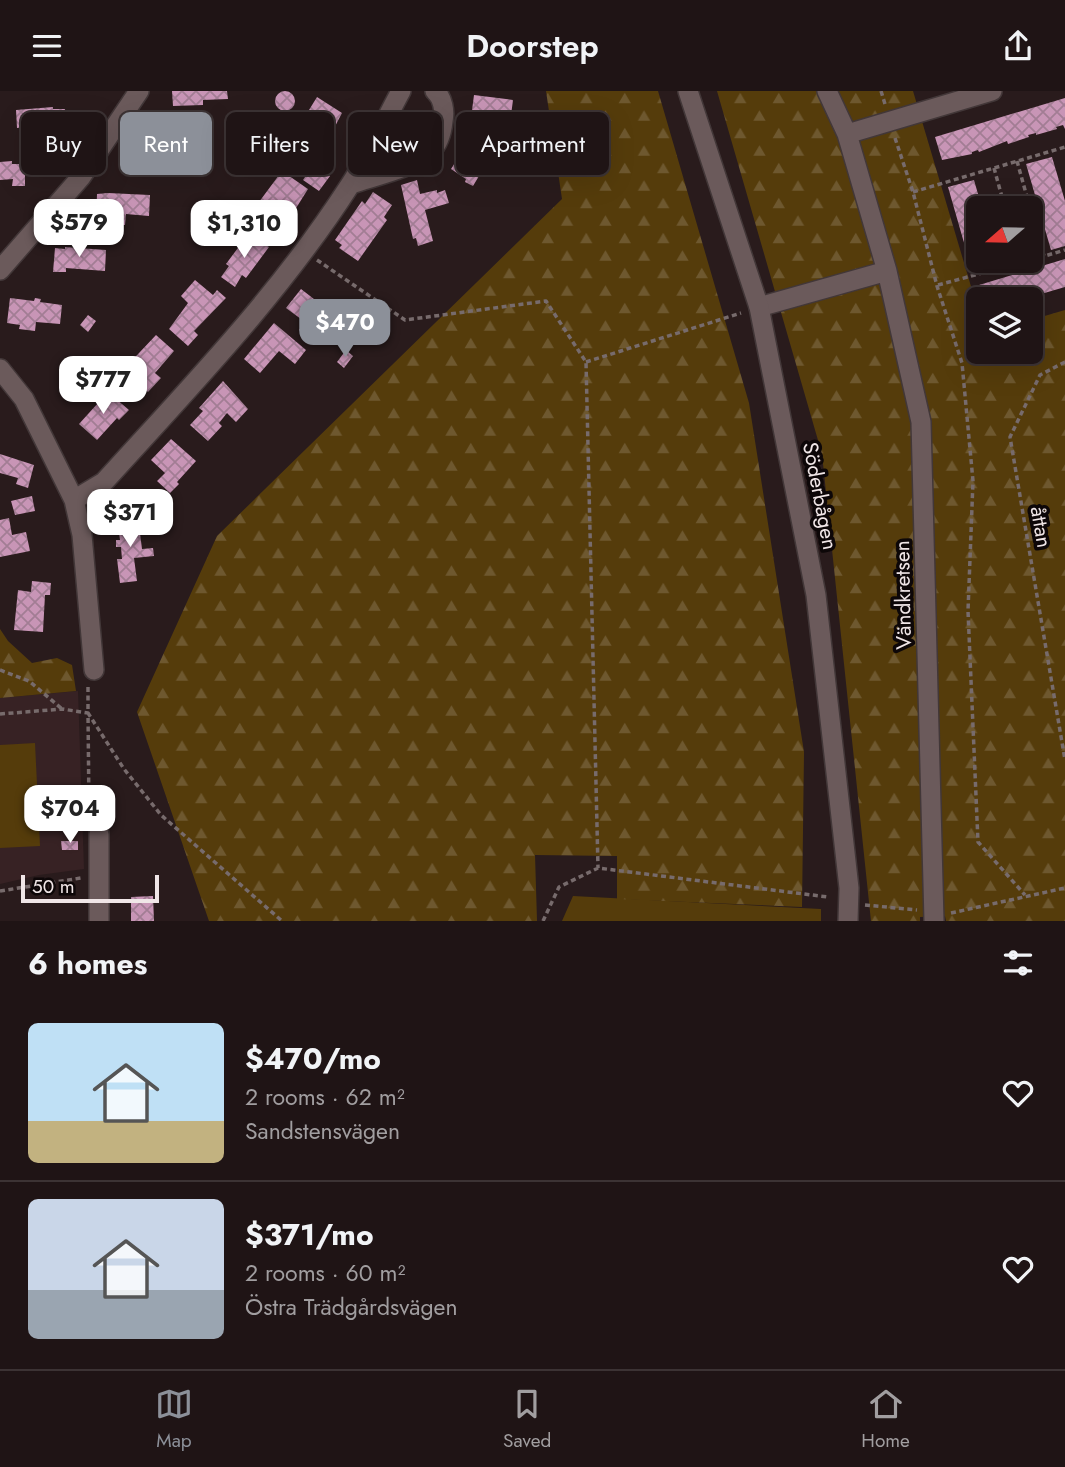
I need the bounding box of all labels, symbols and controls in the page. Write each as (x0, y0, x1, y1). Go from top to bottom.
text: Doorstep (466, 23, 599, 69)
icon: menu (28, 27, 66, 65)
icon: share (999, 27, 1037, 65)
chip: Buy (21, 112, 106, 175)
chip: Rent (120, 112, 212, 175)
chip: Filters (226, 112, 334, 175)
chip: New (348, 112, 442, 175)
chip: Apartment (456, 112, 609, 175)
north arrow (966, 196, 1043, 273)
map controls (966, 196, 1043, 364)
pin: $579 (38, 199, 120, 259)
pin: $1,310 (187, 201, 301, 260)
text: $579 (50, 205, 108, 239)
text: $1,310 (207, 206, 281, 240)
button: layers (966, 287, 1043, 364)
pin: $470 (304, 299, 386, 359)
text: $470 (315, 305, 375, 339)
pin: $777 (62, 357, 144, 416)
text: $777 (75, 362, 131, 396)
street label: Söderbågen (795, 440, 845, 552)
pin: $371 (89, 489, 171, 549)
text: $371 (103, 495, 157, 529)
street label: åttan (1023, 504, 1059, 550)
street label: Vändkretsen (887, 540, 919, 650)
pin: $704 (29, 785, 111, 845)
text: $704 (40, 791, 100, 825)
scale bar (21, 872, 159, 904)
text: 50 m (32, 873, 75, 900)
text: 6 homes (28, 942, 147, 985)
icon: filters (999, 944, 1037, 982)
text: $470/mo (245, 1037, 381, 1080)
icon: home (84, 1051, 168, 1135)
icon: heart (999, 1074, 1037, 1112)
text: 2 rooms · 62 m² (245, 1080, 405, 1114)
text: Sandstensvägen (245, 1114, 400, 1148)
text: $371/mo (245, 1213, 374, 1256)
icon: home (84, 1227, 168, 1311)
icon: heart (999, 1250, 1037, 1288)
text: 2 rooms · 60 m² (245, 1256, 405, 1290)
text: Östra Trädgårdsvägen (245, 1290, 458, 1324)
tab: Map (155, 1385, 193, 1454)
tab: Saved (503, 1385, 551, 1454)
tab: Home (861, 1385, 910, 1454)

